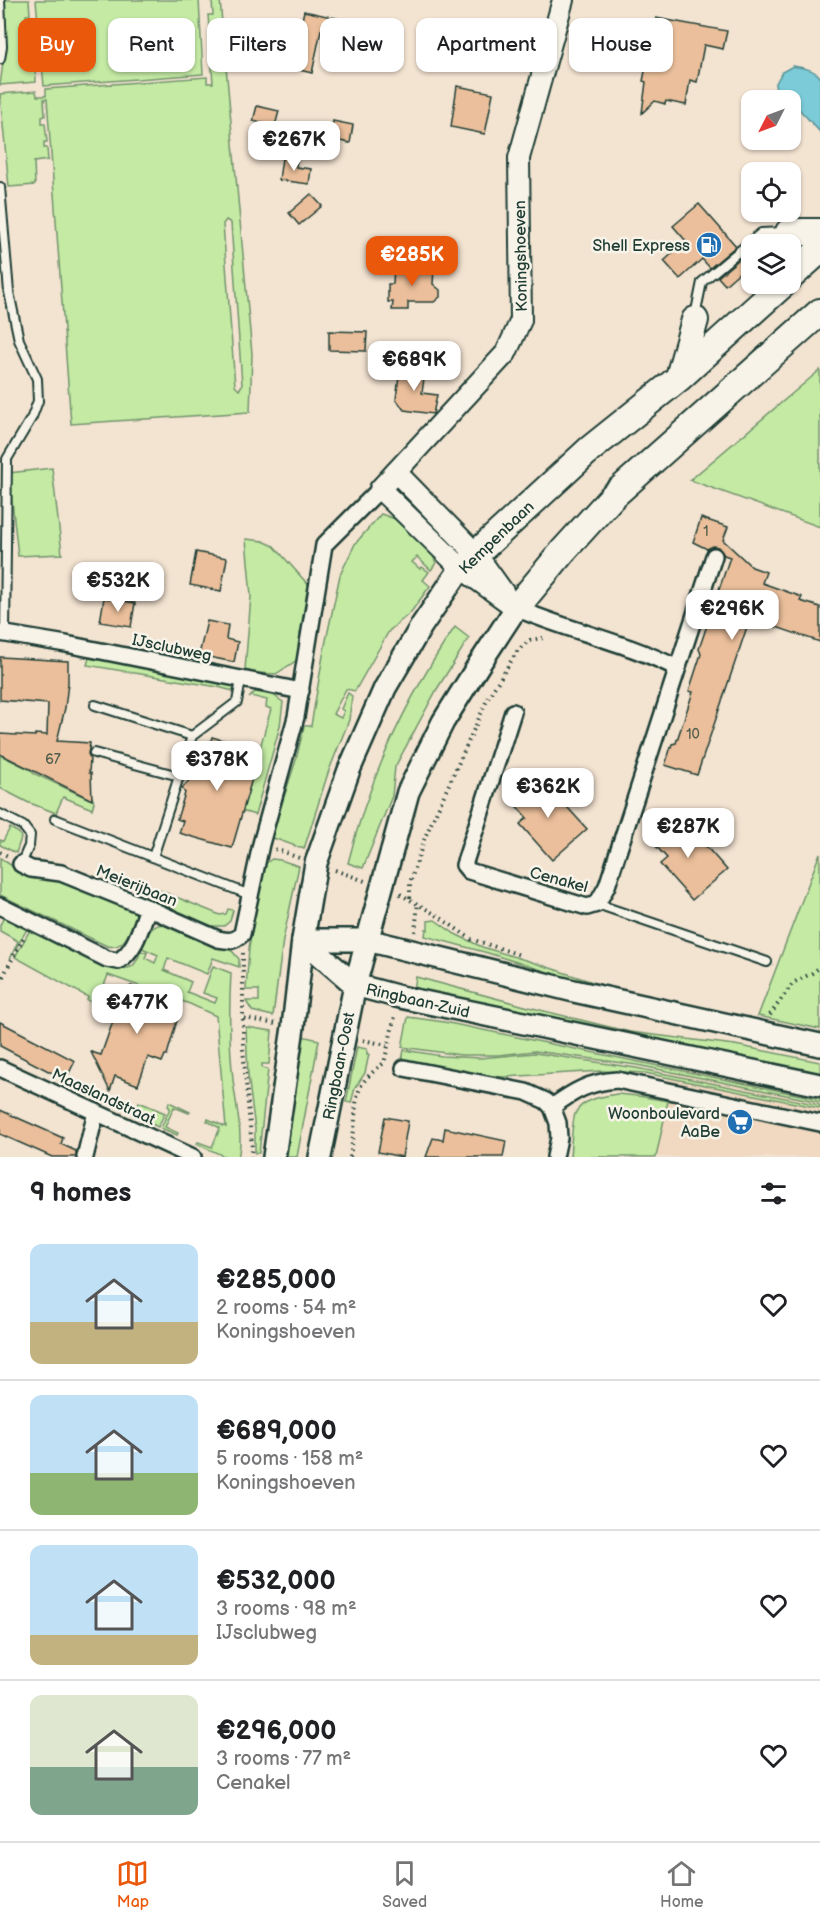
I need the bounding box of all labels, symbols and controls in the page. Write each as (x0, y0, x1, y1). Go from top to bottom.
chip: Buy (18, 18, 96, 72)
chip: Rent (108, 18, 195, 72)
chip: Filters (207, 18, 308, 72)
chip: New (320, 18, 404, 72)
chip: Apartment (416, 18, 557, 72)
chip: House (569, 18, 673, 72)
north arrow (741, 90, 801, 150)
map controls (741, 90, 801, 294)
pin: €267K (252, 121, 336, 172)
text: €267K (262, 128, 326, 152)
button: locate (741, 162, 801, 222)
street label: Koningshoeven (511, 200, 532, 312)
fuel station icon: Shell Express (694, 230, 724, 260)
button: layers (741, 234, 801, 294)
pin: €285K (370, 236, 454, 287)
place label: Shell Express (592, 237, 690, 256)
text: €285K (380, 243, 444, 267)
pin: €689K (372, 341, 456, 392)
text: €689K (382, 348, 446, 372)
street label: Kempenbaan (456, 498, 539, 579)
house number: 1 (703, 523, 709, 540)
pin: €532K (76, 562, 160, 613)
text: €532K (86, 569, 150, 593)
pin: €296K (690, 590, 774, 641)
text: €296K (700, 597, 764, 621)
street label: IJsclubweg (130, 631, 213, 666)
house number: 10 (686, 726, 700, 743)
pin: €378K (175, 741, 259, 792)
text: €378K (185, 748, 249, 772)
house number: 67 (45, 751, 61, 768)
pin: €362K (506, 768, 590, 819)
text: €362K (516, 775, 580, 799)
pin: €287K (646, 808, 730, 859)
text: €287K (656, 815, 720, 839)
street label: Meierijbaan (93, 861, 180, 911)
street label: Cenakel (527, 864, 590, 897)
street label: Ringbaan-Zuid (364, 980, 471, 1023)
pin: €477K (95, 984, 179, 1035)
text: €477K (106, 991, 168, 1015)
street label: Ringbaan-Oost (320, 1011, 359, 1122)
street label: Maaslandstraat (49, 1065, 158, 1130)
place label: Woonboulevard AaBe (608, 1105, 721, 1142)
supermarket icon: Woonboulevard AaBe (725, 1107, 755, 1137)
icon: filters (757, 1177, 790, 1210)
text: 9 homes (30, 1178, 131, 1209)
text: €285,000 (216, 1265, 336, 1296)
icon: home (78, 1268, 150, 1340)
icon: heart (757, 1288, 790, 1321)
text: 2 rooms · 54 m² (216, 1296, 356, 1320)
text: Koningshoeven (216, 1320, 355, 1344)
text: €689,000 (216, 1416, 337, 1447)
icon: home (78, 1419, 150, 1491)
icon: heart (757, 1439, 790, 1472)
text: 5 rooms · 158 m² (216, 1447, 363, 1471)
text: Koningshoeven (216, 1471, 355, 1495)
text: €532,000 (216, 1566, 336, 1597)
icon: home (78, 1569, 150, 1641)
icon: heart (757, 1589, 790, 1622)
text: 3 rooms · 98 m² (216, 1597, 357, 1621)
text: IJsclubweg (216, 1621, 317, 1645)
text: €296,000 (216, 1716, 337, 1747)
icon: home (78, 1719, 150, 1791)
icon: heart (757, 1739, 790, 1772)
text: 3 rooms · 77 m² (216, 1747, 351, 1771)
text: Cenakel (216, 1771, 290, 1795)
tab: Map (116, 1857, 149, 1912)
tab: Saved (382, 1857, 427, 1912)
tab: Home (660, 1857, 704, 1912)

